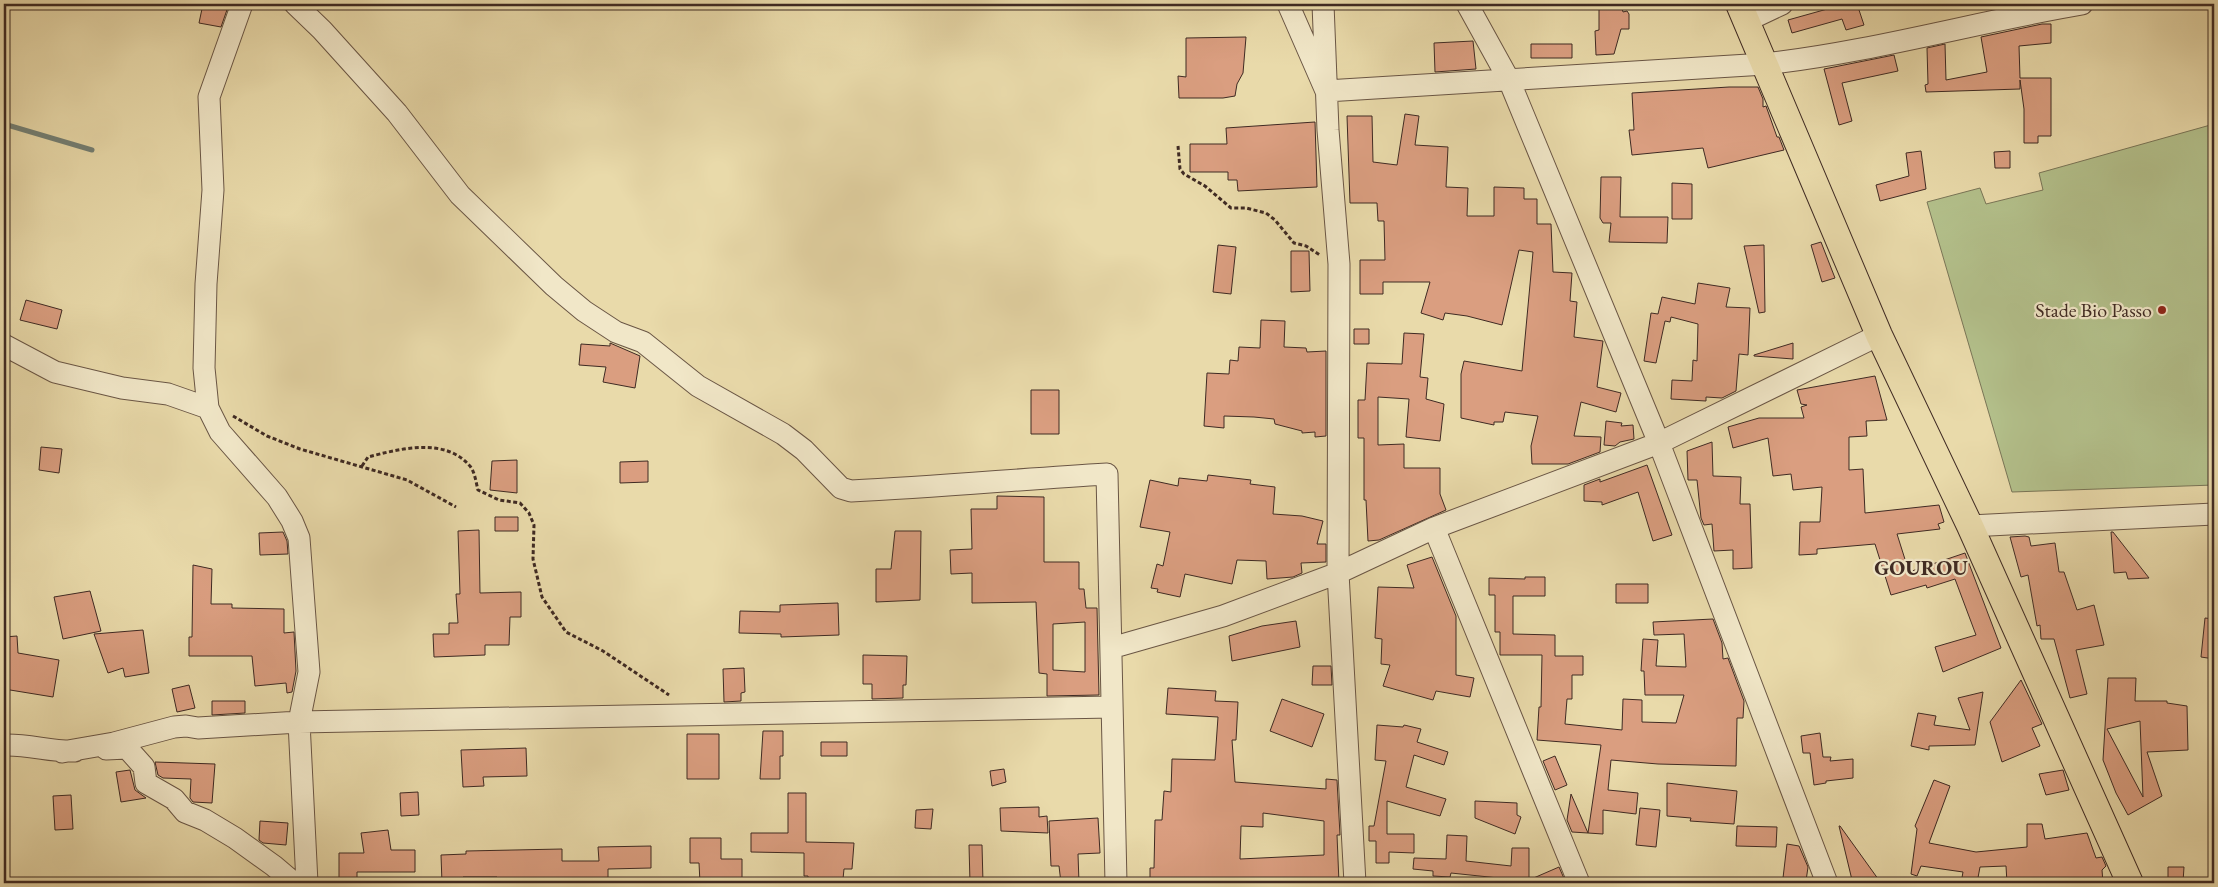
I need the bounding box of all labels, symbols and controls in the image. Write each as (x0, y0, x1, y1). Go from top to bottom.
place label: Stade Bio Passo (2035, 297, 2152, 323)
marker: Stade Bio Passo (2156, 304, 2168, 316)
district label: GOUROU (1874, 554, 1968, 581)

